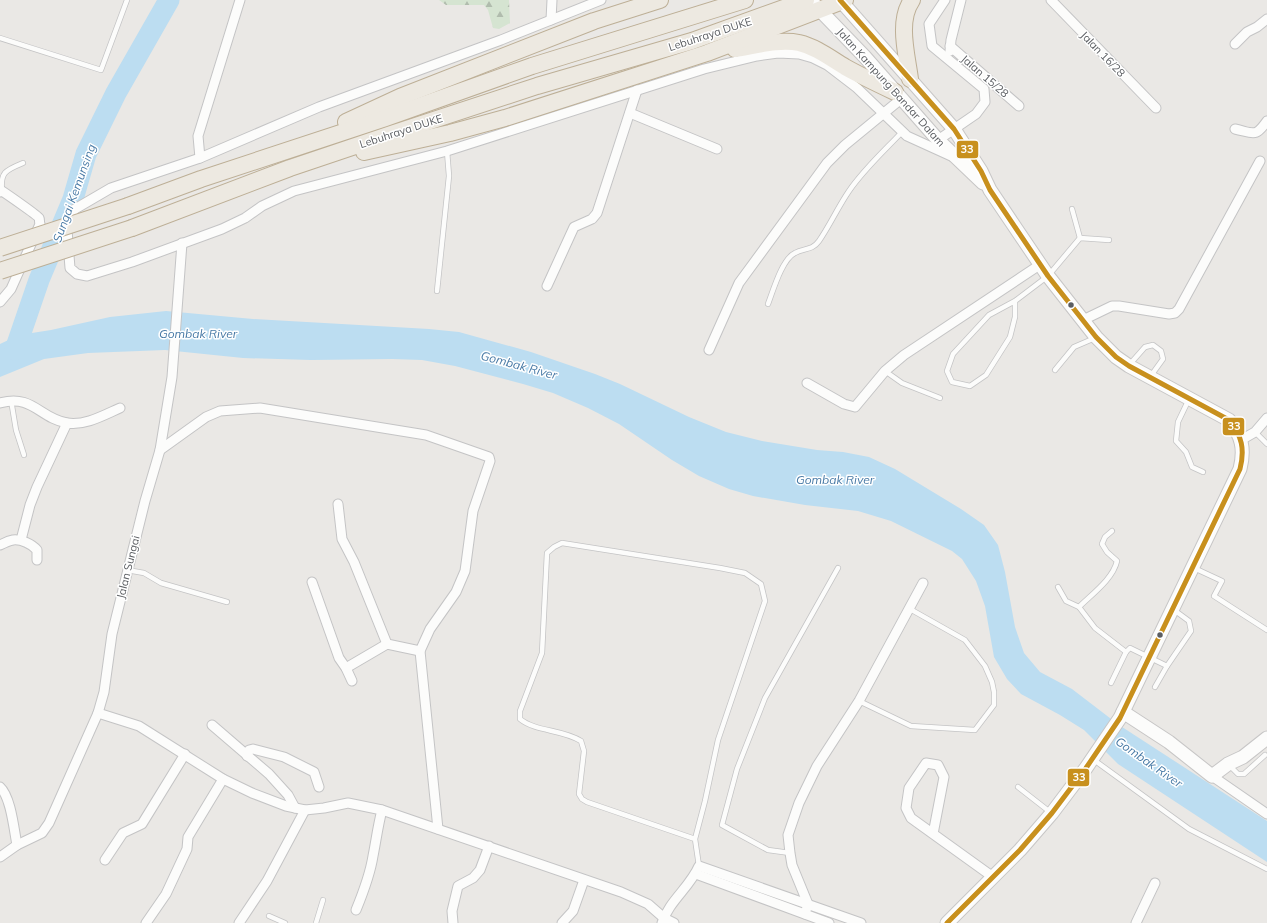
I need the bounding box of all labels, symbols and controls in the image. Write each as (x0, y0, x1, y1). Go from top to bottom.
street label: Lebuhraya DUKE (667, 14, 753, 54)
street label: Jalan Kampung Bandar Dalam (834, 25, 948, 149)
street label: Jalan 16/28 (1078, 28, 1129, 80)
street label: Jalan 15/28 (958, 52, 1012, 101)
street label: Lebuhraya DUKE (358, 111, 444, 151)
line badge: 33 (956, 140, 979, 159)
water label: Sungai Kemunsing (49, 142, 99, 244)
text: 33 (960, 142, 974, 156)
unlabelled marker (1066, 300, 1076, 310)
water label: Gombak River (159, 326, 238, 341)
water label: Gombak River (479, 348, 559, 383)
line badge: 33 (1222, 417, 1245, 436)
text: 33 (1227, 419, 1241, 433)
water label: Gombak River (796, 472, 875, 487)
street label: Jalan Sungai (113, 534, 143, 600)
unlabelled marker (1155, 630, 1165, 640)
water label: Gombak River (1113, 733, 1186, 791)
line badge: 33 (1067, 768, 1090, 787)
text: 33 (1072, 770, 1086, 784)

